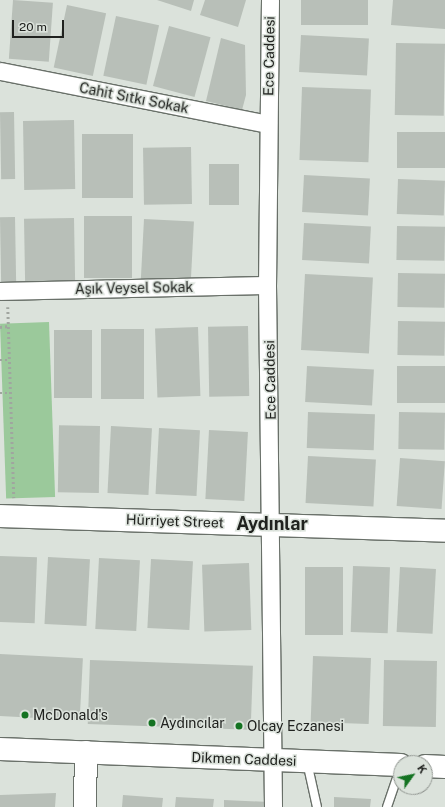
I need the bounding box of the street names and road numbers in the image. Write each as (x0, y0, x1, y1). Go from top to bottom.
street label: Ece Caddesi (260, 16, 278, 96)
street label: Cahit Sıtkı Sokak (78, 79, 190, 117)
street label: Aşık Veysel Sokak (74, 279, 194, 297)
street label: Ece Caddesi (261, 340, 279, 420)
street label: Hürriyet Street (126, 511, 224, 531)
street label: Dikmen Caddesi (191, 749, 297, 769)

